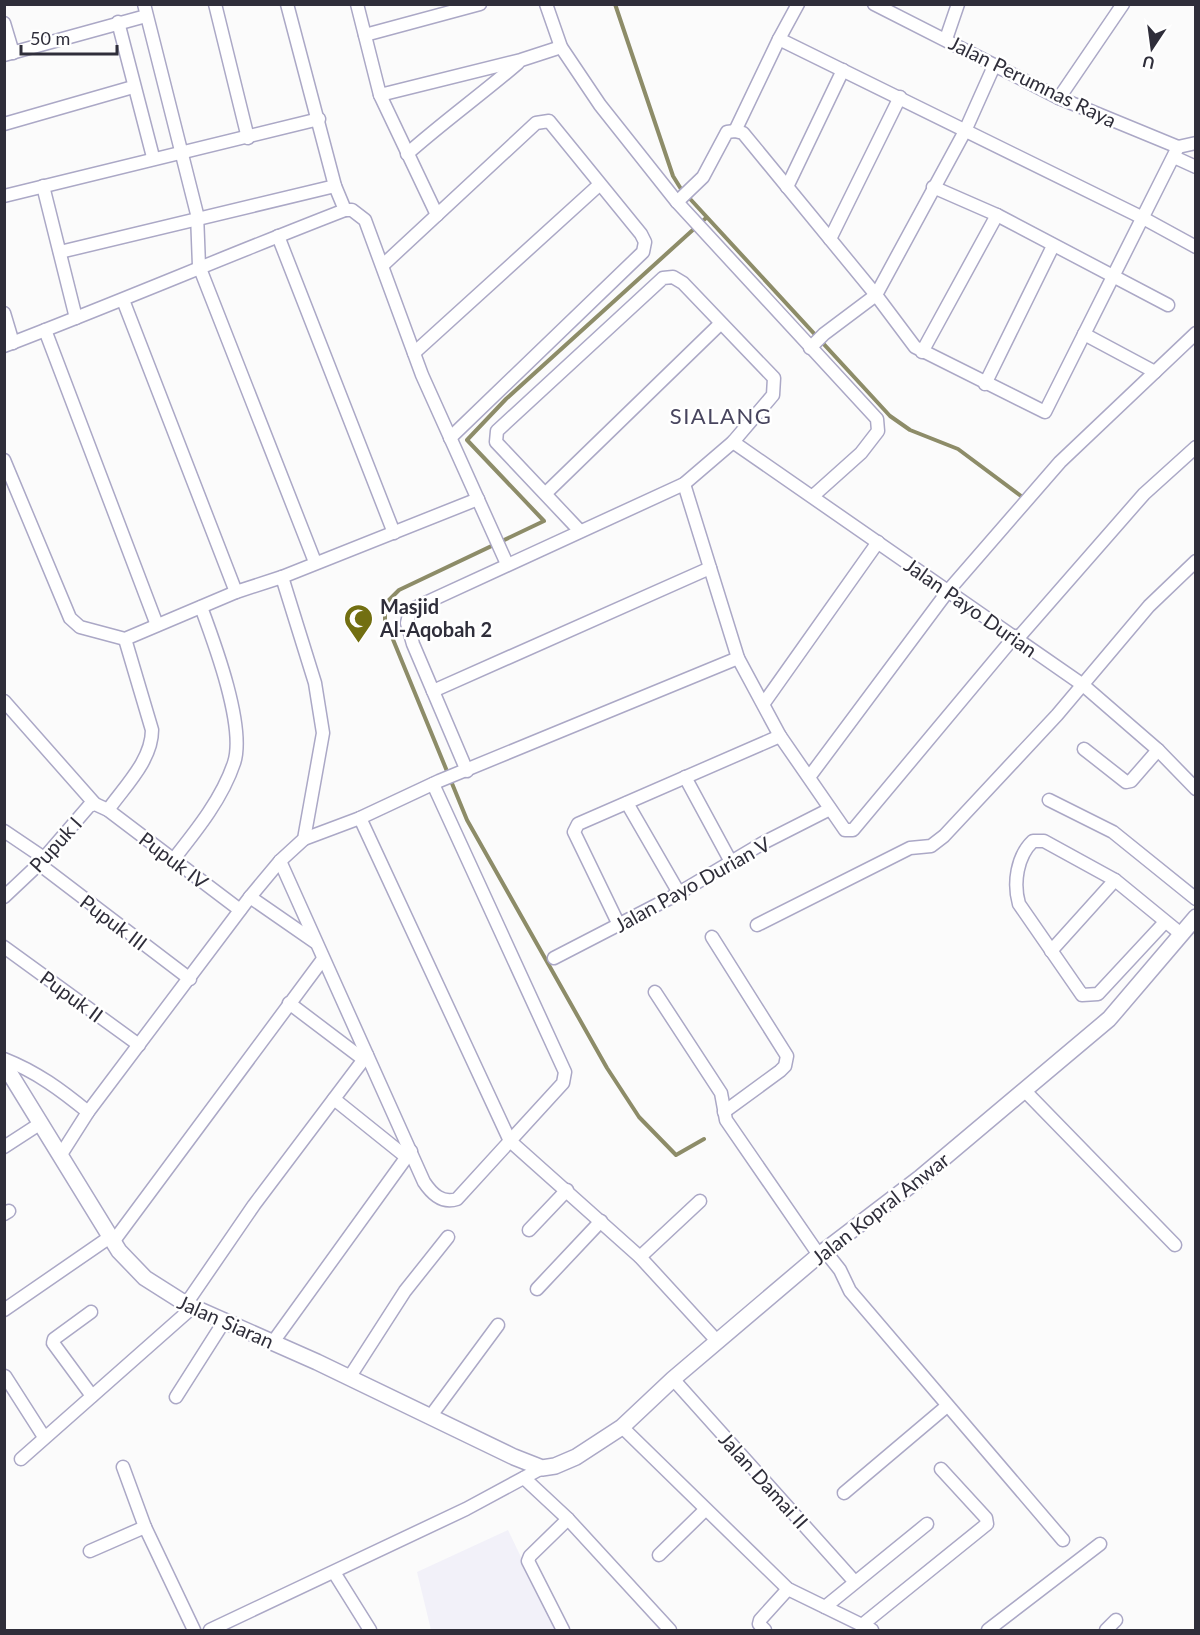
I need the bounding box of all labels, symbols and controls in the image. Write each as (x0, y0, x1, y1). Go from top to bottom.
scale bar (21, 18, 117, 56)
north arrow (1122, 18, 1182, 78)
text: 50 m (30, 27, 70, 49)
street label: Jalan Perumnas Raya (946, 30, 1120, 132)
text: U (1141, 53, 1156, 74)
district label: SIALANG (670, 402, 772, 429)
street label: Jalan Payo Durian (900, 552, 1042, 662)
place label: Masjid Al-Aqobah 2 (379, 594, 492, 641)
mosque icon: Masjid Al-Aqobah 2 (343, 602, 375, 644)
street label: Pupuk I (24, 811, 86, 877)
street label: Pupuk IV (135, 826, 213, 894)
street label: Jalan Payo Durian V (610, 831, 774, 937)
street label: Pupuk III (76, 889, 152, 955)
street label: Pupuk II (36, 965, 108, 1027)
street label: Jalan Kopral Anwar (807, 1147, 954, 1269)
street label: Jalan Siaran (174, 1289, 278, 1353)
street label: Jalan Damai II (714, 1427, 814, 1533)

